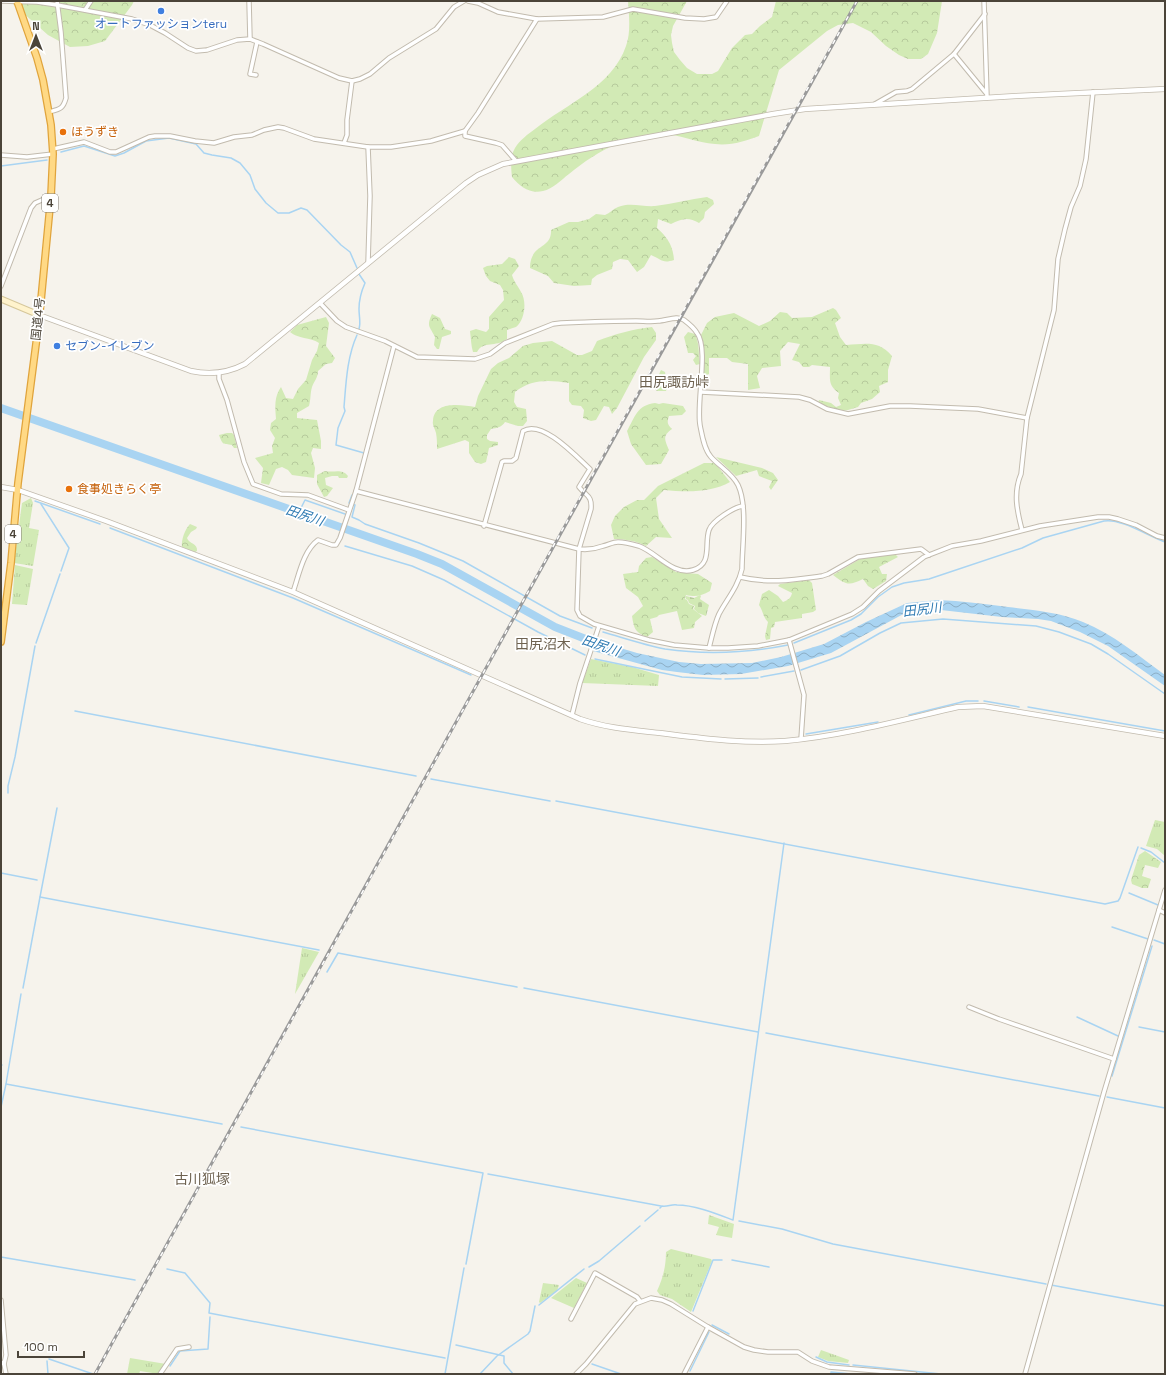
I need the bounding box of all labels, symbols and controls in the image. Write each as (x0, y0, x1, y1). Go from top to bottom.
marker: オートファッションteru (156, 6, 166, 16)
north arrow (16, 16, 56, 56)
place label: オートファッションteru (95, 16, 227, 32)
text: N (32, 19, 40, 33)
place label: ほうずき (71, 124, 119, 140)
marker: ほうずき (58, 127, 68, 137)
road number: 4 (42, 194, 58, 212)
street label: 国道4号 (28, 297, 48, 341)
place label: セブン-イレブン (65, 338, 154, 354)
marker: セブン-イレブン (52, 341, 62, 351)
district label: 田尻諏訪峠 (639, 373, 709, 391)
place label: 食事処きらく亭 (77, 481, 161, 497)
marker: 食事処きらく亭 (64, 484, 74, 494)
water label: 田尻川 (284, 501, 328, 531)
road number: 4 (5, 525, 21, 543)
water label: 田尻川 (902, 598, 944, 620)
water label: 田尻川 (580, 631, 624, 661)
district label: 田尻沼木 (515, 635, 571, 653)
district label: 古川狐塚 (174, 1170, 230, 1188)
scale bar (18, 1333, 84, 1359)
text: 100 m (24, 1339, 58, 1355)

